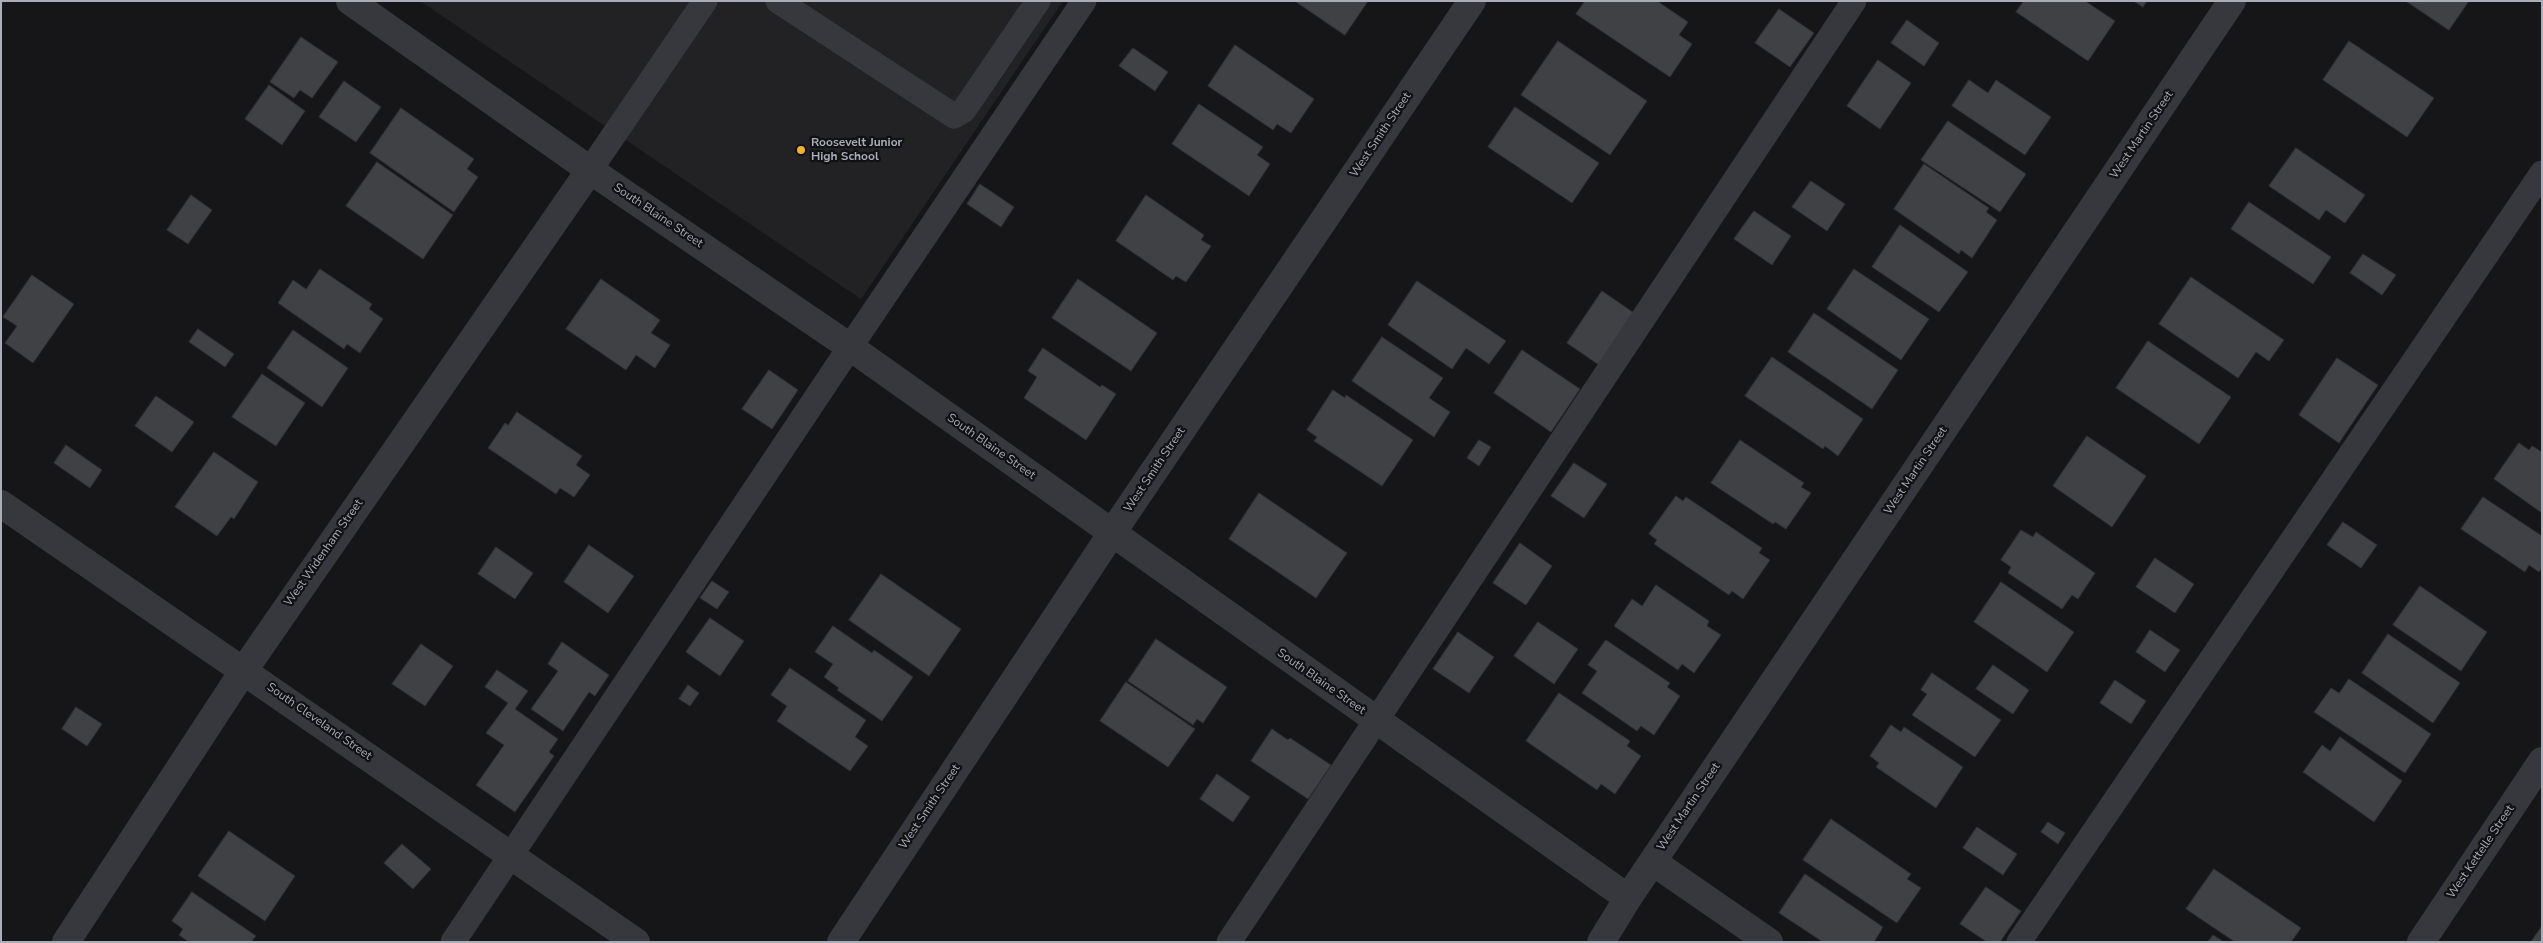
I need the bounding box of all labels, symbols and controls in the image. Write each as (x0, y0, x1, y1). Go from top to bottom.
street label: West Martin Street (2107, 88, 2177, 182)
street label: West Smith Street (1347, 90, 1415, 180)
place label: Roosevelt Junior High School (811, 136, 902, 164)
marker: Roosevelt Junior High School (795, 144, 807, 156)
street label: South Blaine Street (611, 181, 705, 251)
street label: South Blaine Street (944, 411, 1038, 483)
street label: West Martin Street (1881, 424, 1951, 518)
street label: West Smith Street (1121, 425, 1189, 515)
street label: West Widenham Street (282, 497, 366, 609)
street label: South Blaine Street (1274, 646, 1368, 718)
street label: South Cleveland Street (264, 680, 374, 764)
street label: West Martin Street (1654, 760, 1724, 854)
street label: West Smith Street (896, 762, 964, 852)
street label: West Kettelle Street (2444, 803, 2518, 901)

